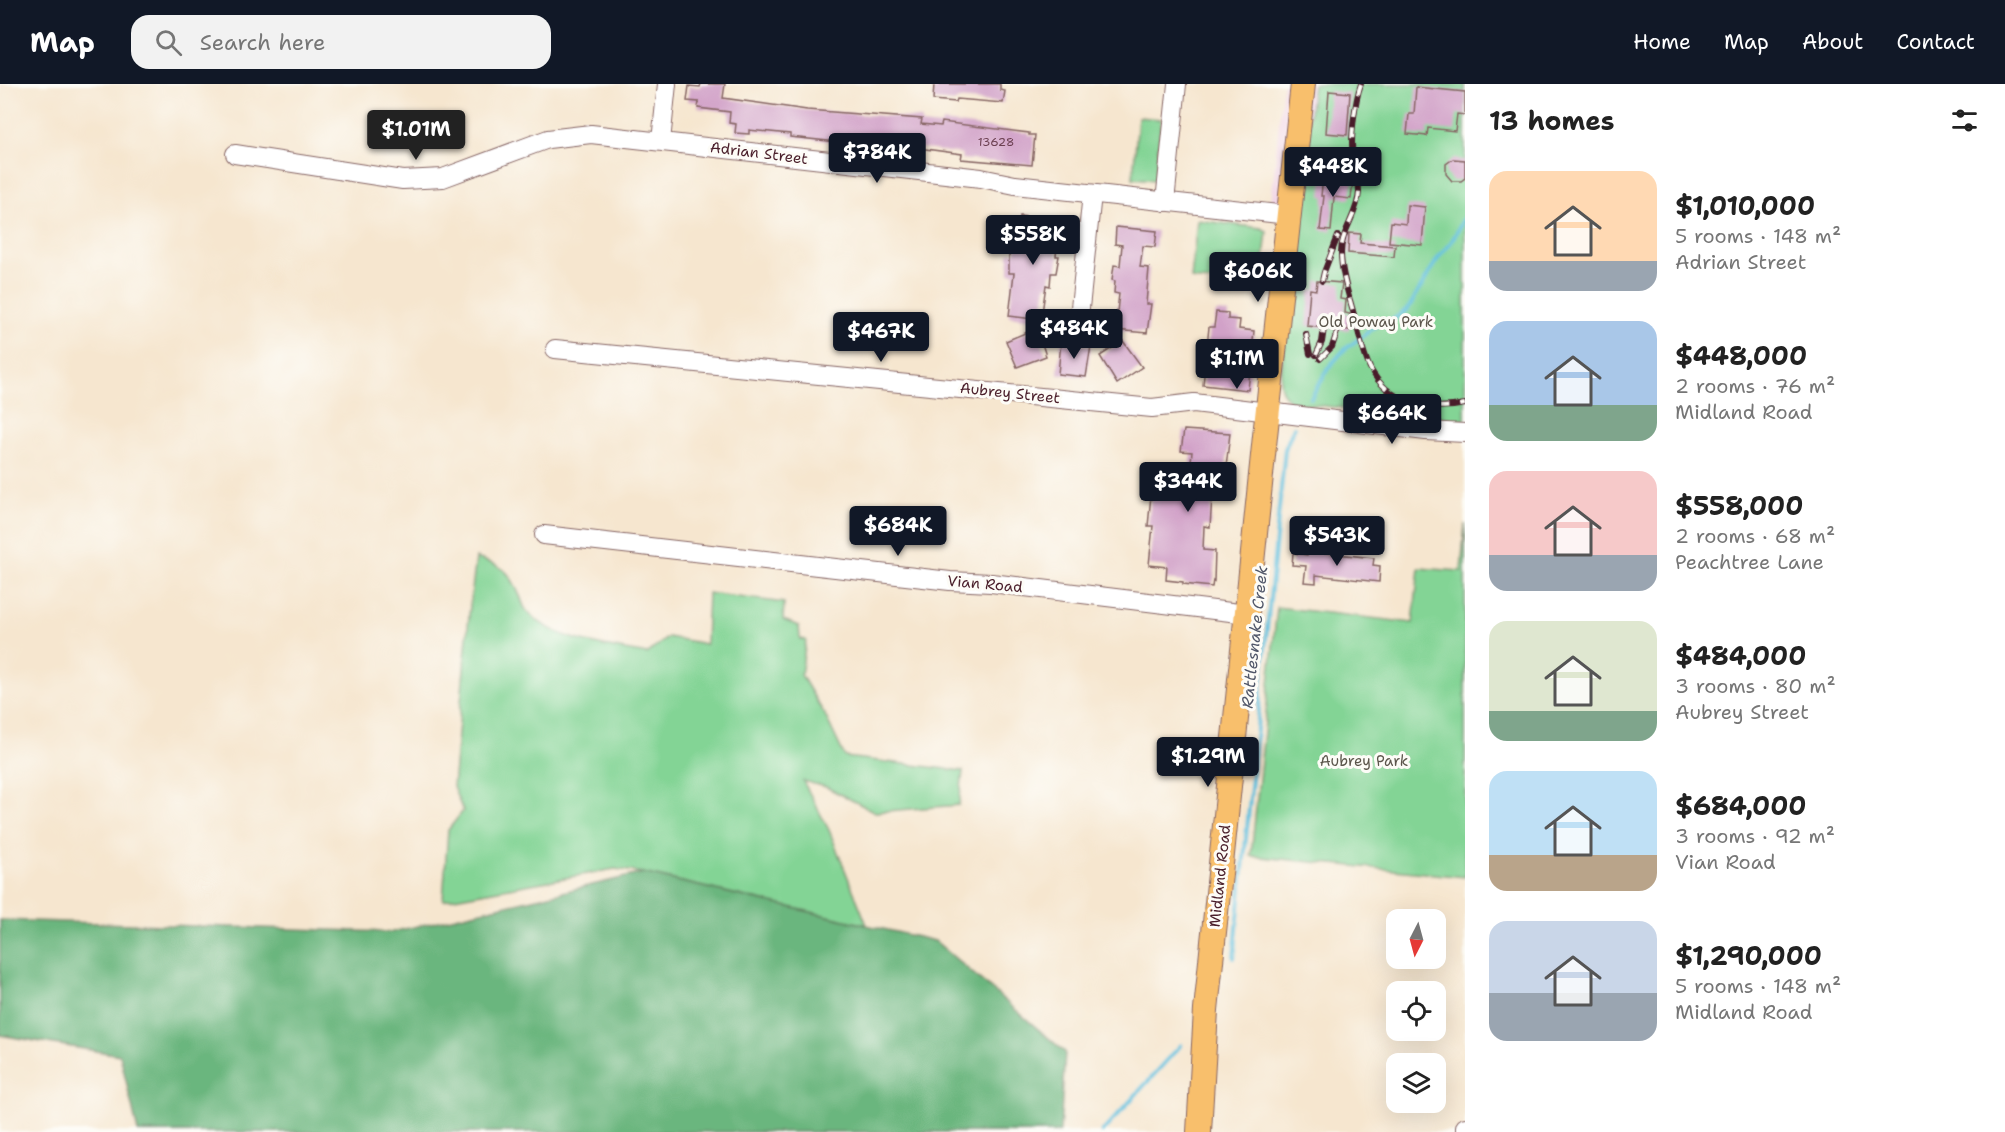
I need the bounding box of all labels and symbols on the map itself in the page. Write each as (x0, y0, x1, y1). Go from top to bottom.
pin: $1.01M (367, 110, 465, 161)
pin: $784K (835, 133, 919, 184)
house number: 13628 (978, 134, 1014, 150)
street label: Adrian Street (709, 137, 809, 169)
pin: $448K (1291, 147, 1375, 198)
pin: $558K (991, 215, 1075, 266)
pin: $606K (1216, 252, 1300, 303)
pin: $484K (1032, 309, 1116, 360)
pin: $467K (839, 312, 923, 363)
park label: Old Poway Park (1319, 312, 1433, 332)
pin: $1.1M (1195, 339, 1279, 390)
street label: Aubrey Street (959, 378, 1061, 408)
pin: $664K (1350, 394, 1434, 445)
pin: $344K (1146, 462, 1230, 513)
pin: $684K (856, 506, 940, 557)
pin: $543K (1295, 516, 1379, 567)
water label: Rattlesnake Creek (1237, 565, 1272, 709)
street label: Vian Road (947, 571, 1024, 597)
pin: $1.29M (1159, 737, 1257, 788)
park label: Aubrey Park (1320, 751, 1408, 771)
street label: Midland Road (1205, 823, 1235, 928)
north arrow (1386, 909, 1446, 969)

